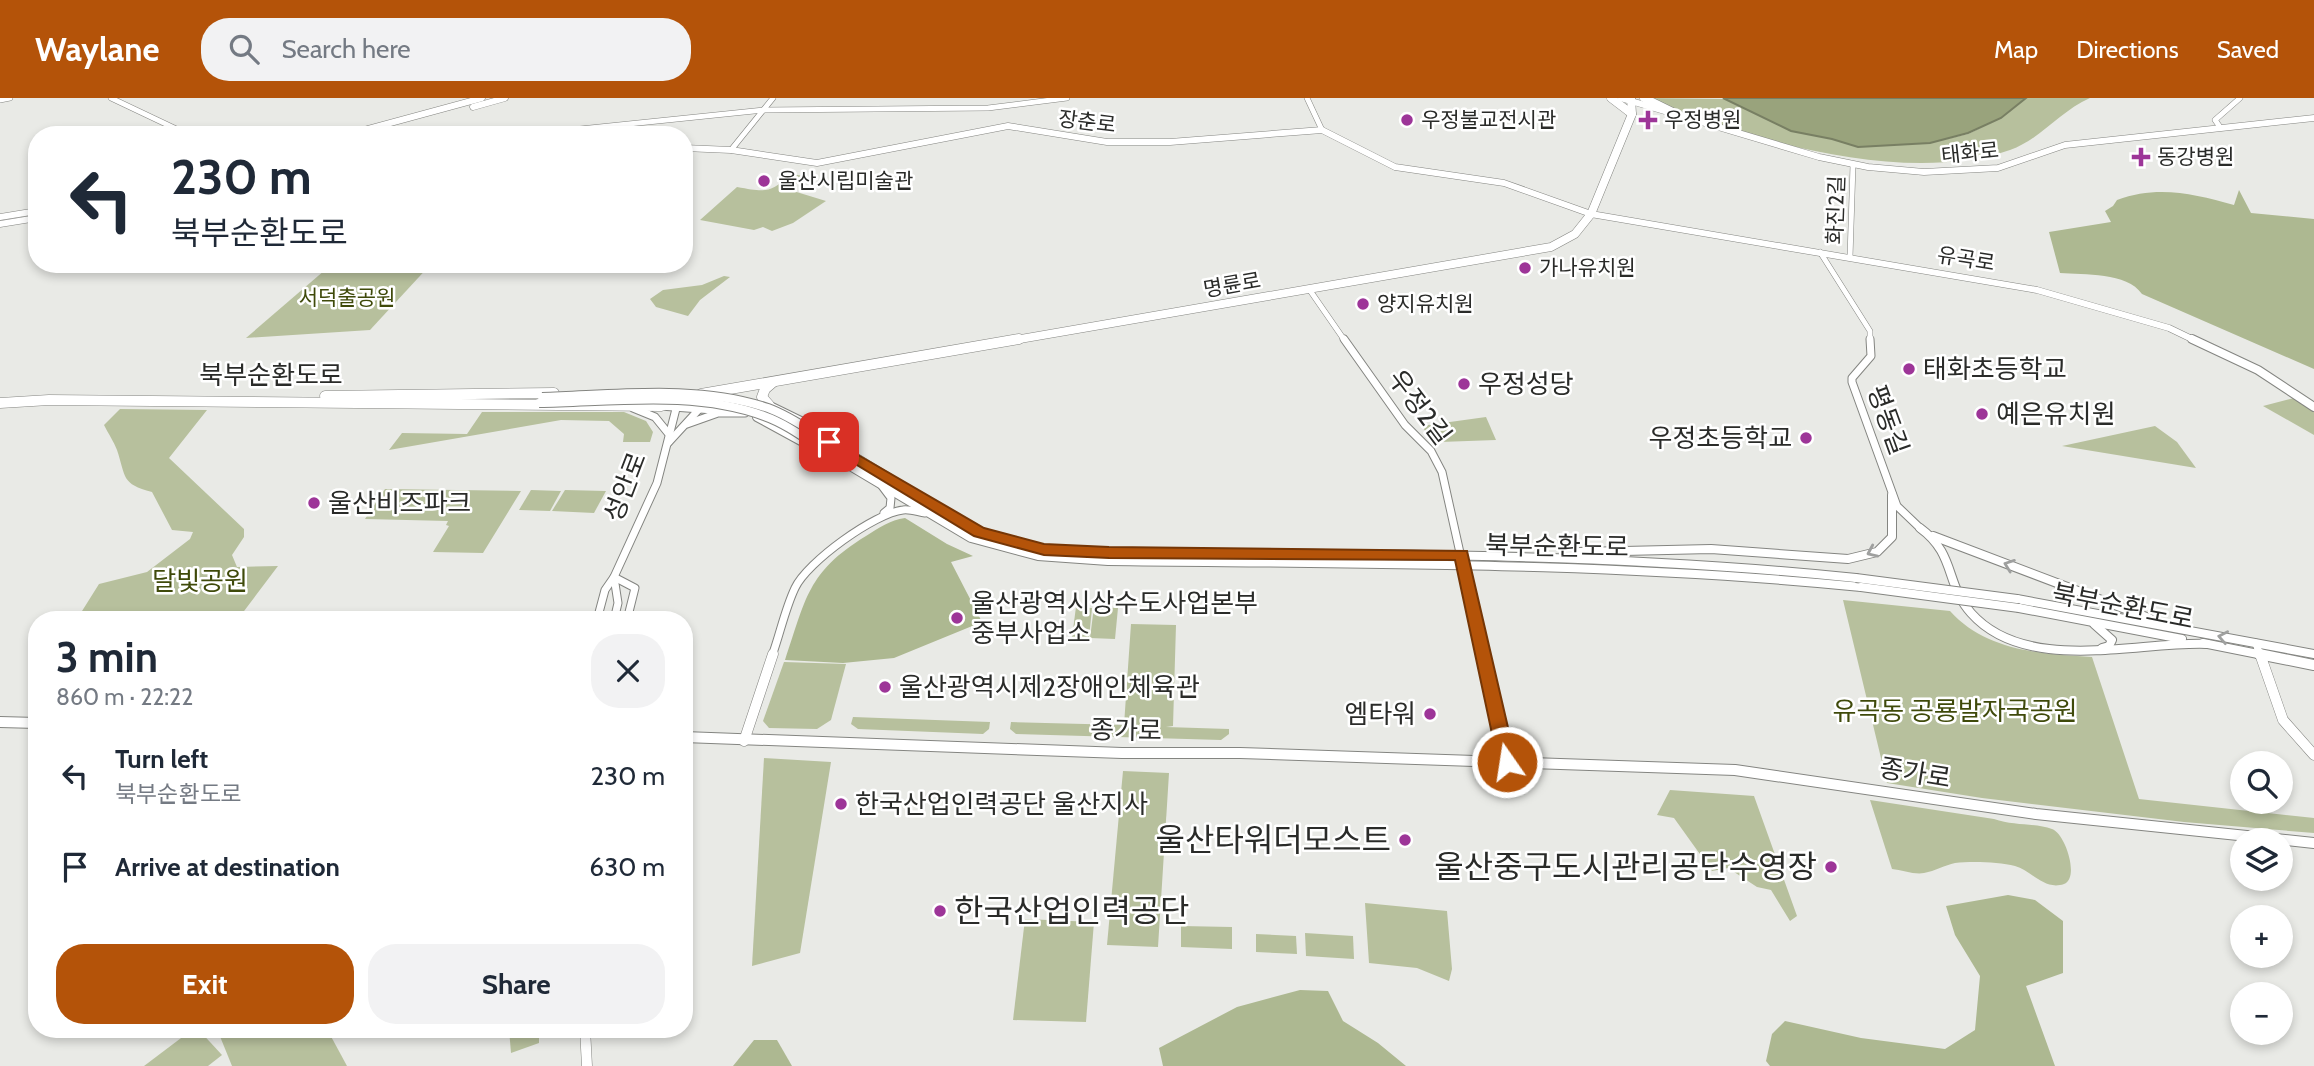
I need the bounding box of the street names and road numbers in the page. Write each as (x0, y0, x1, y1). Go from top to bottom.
street label: 장춘로 (1057, 106, 1117, 137)
street label: 태화로 (1940, 137, 2000, 168)
street label: 화진2길 (1822, 175, 1849, 245)
street label: 유곡로 (1935, 242, 1997, 275)
street label: 명륜로 (1201, 267, 1263, 302)
street label: 북부순환도로 (199, 359, 343, 391)
street label: 우정2길 (1382, 363, 1458, 451)
street label: 평동길 (1861, 381, 1915, 459)
street label: 성안로 (597, 448, 653, 526)
street label: 북부순환도로 (1485, 529, 1629, 563)
street label: 북부순환도로 (2049, 577, 2197, 635)
street label: 종가로 (1090, 713, 1162, 747)
street label: 종가로 (1877, 752, 1953, 794)

